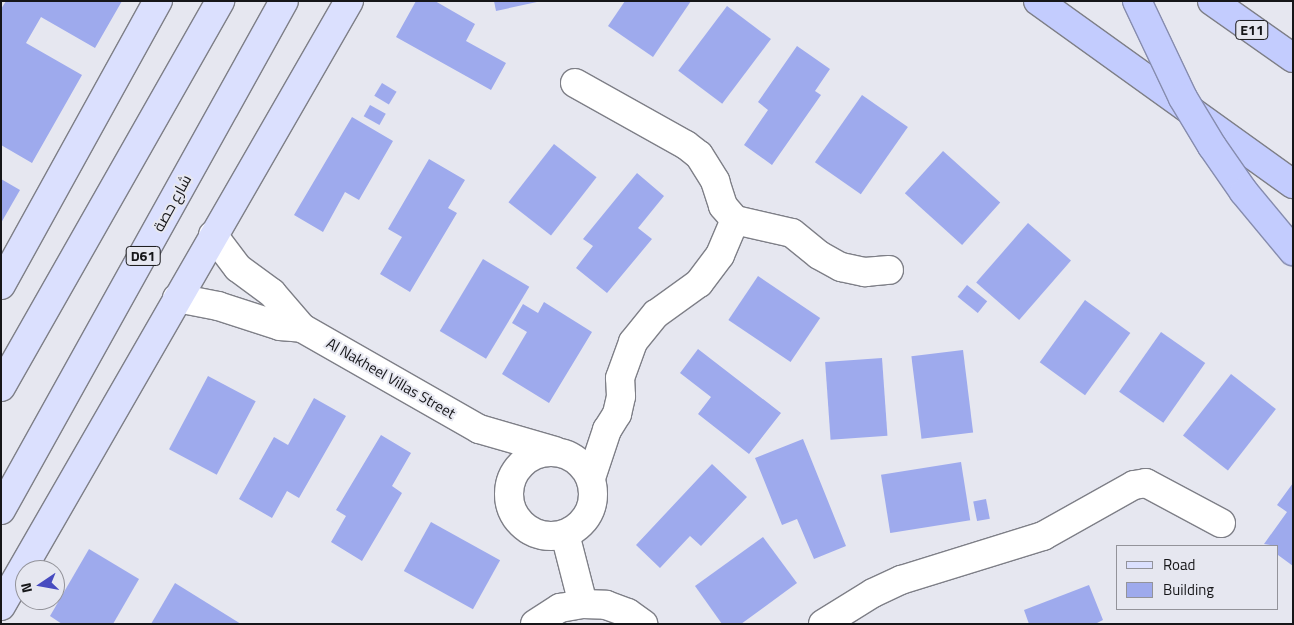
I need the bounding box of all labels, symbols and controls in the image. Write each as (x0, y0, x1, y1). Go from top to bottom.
road number: E11 (1234, 18, 1270, 42)
street label: شارع حصة (149, 171, 195, 235)
road number: D61 (126, 245, 160, 268)
street label: Al Nakheel Villas Street (323, 334, 459, 422)
legend (1116, 545, 1279, 610)
text: Road (1163, 553, 1195, 576)
north arrow (15, 560, 65, 610)
text: Building (1163, 578, 1214, 601)
text: N (15, 581, 37, 595)

